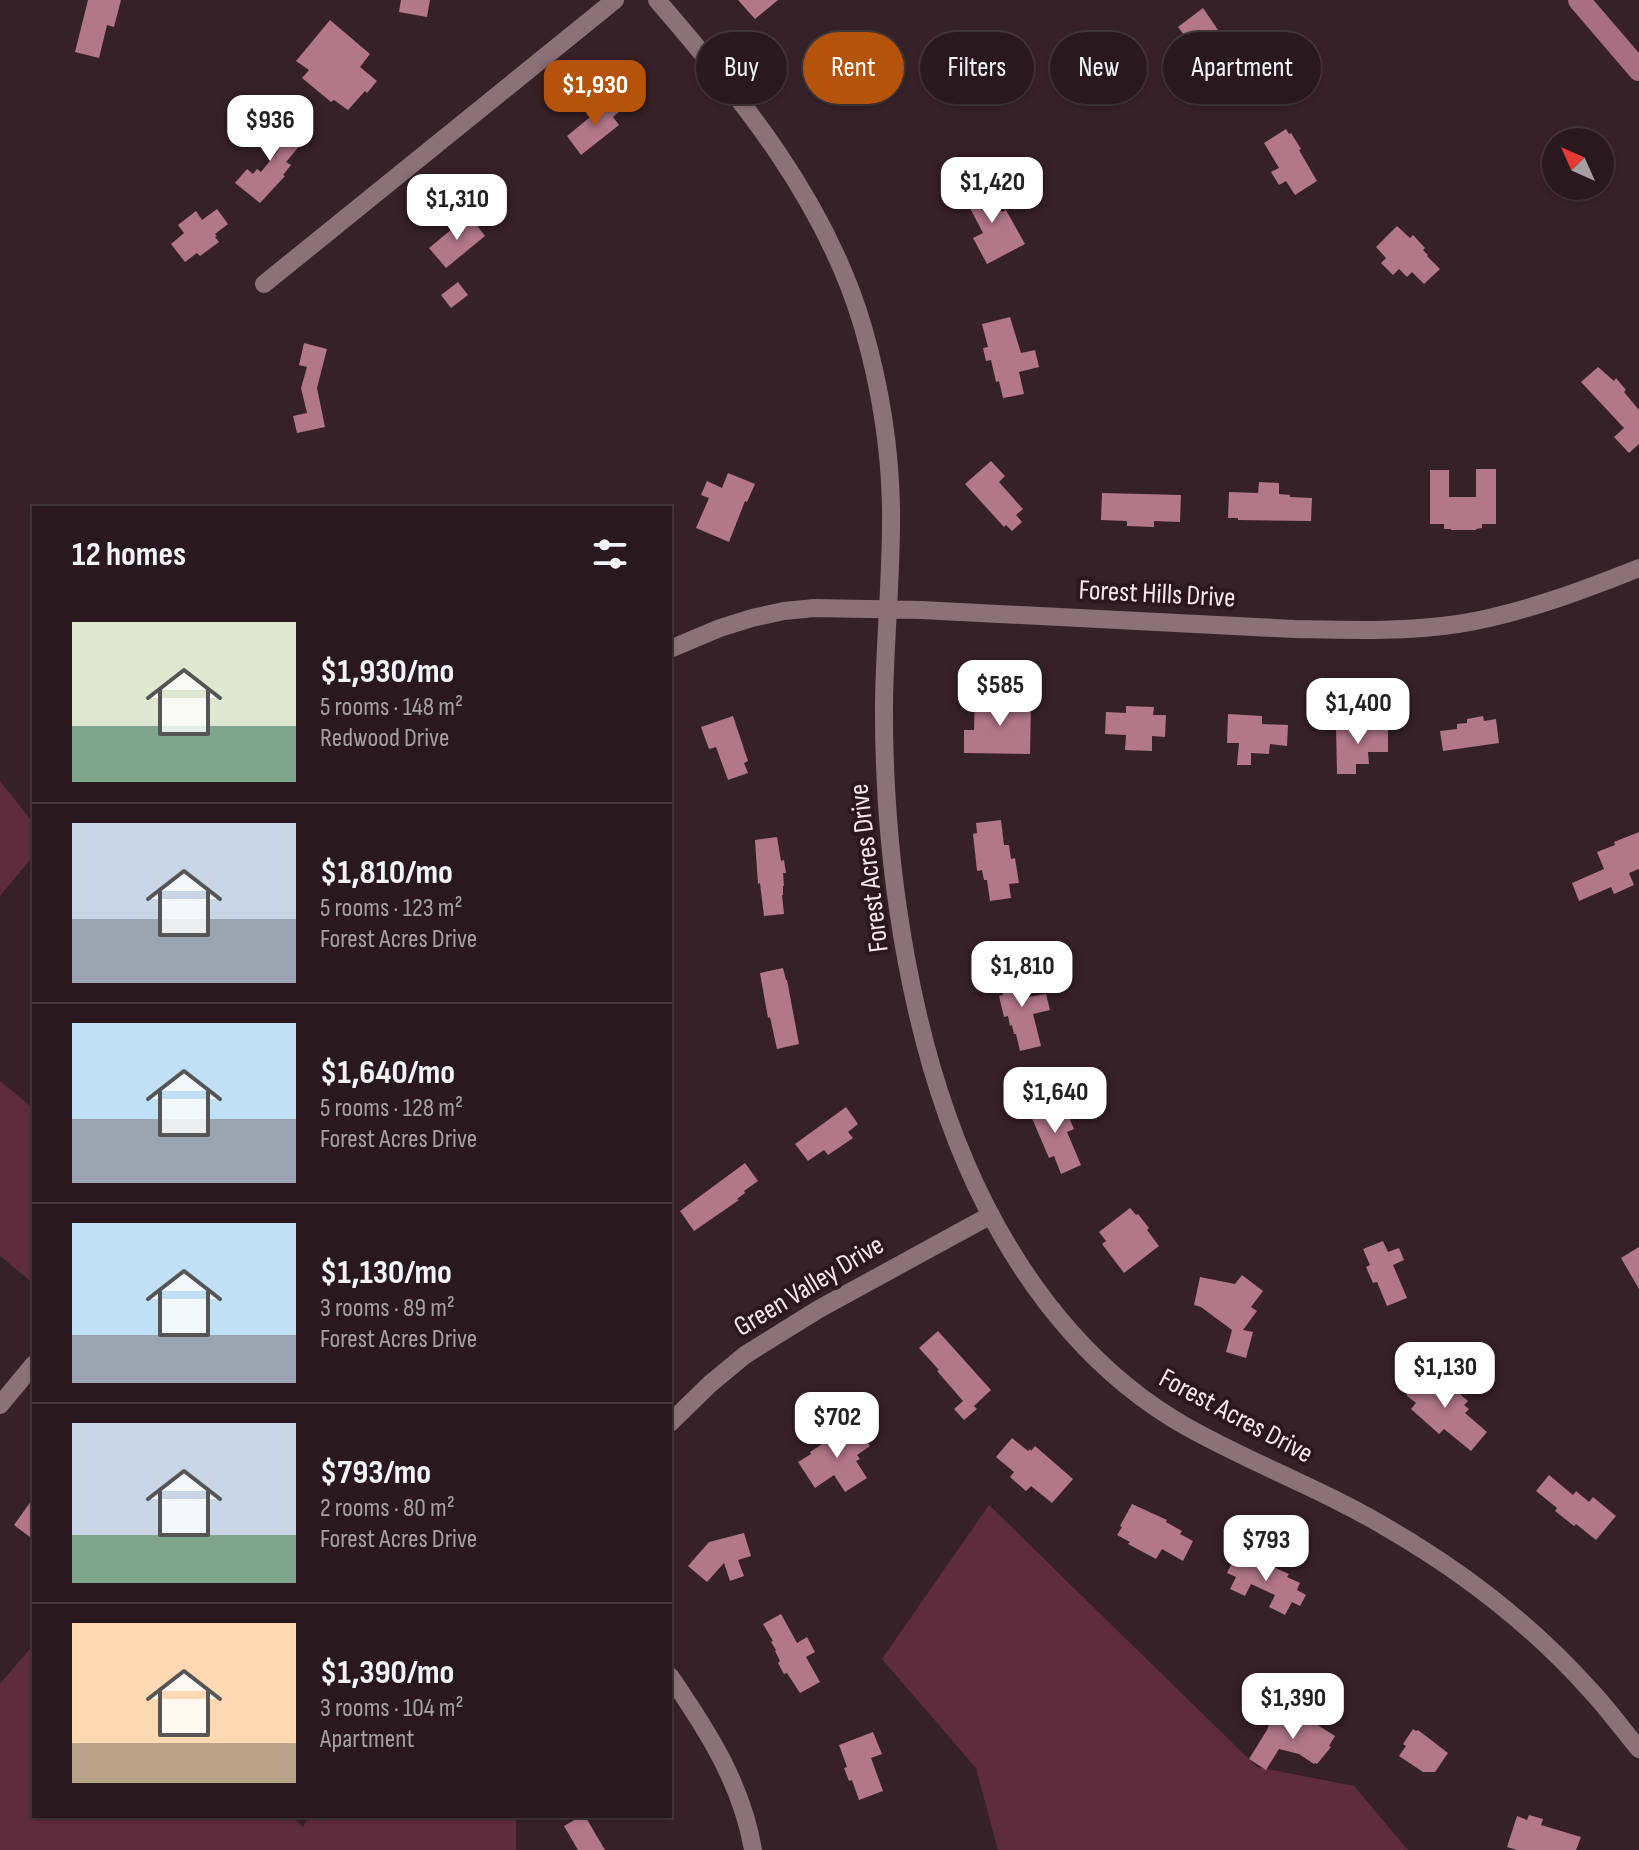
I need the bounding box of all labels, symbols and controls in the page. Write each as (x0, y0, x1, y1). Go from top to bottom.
chip: Buy (696, 32, 787, 104)
chip: Rent (803, 32, 904, 104)
chip: Filters (920, 32, 1034, 104)
chip: New (1050, 32, 1147, 104)
chip: Apartment (1163, 32, 1321, 104)
pin: $1,930 (530, 60, 660, 128)
text: $1,930 (562, 70, 628, 101)
pin: $936 (223, 95, 317, 163)
text: $936 (245, 105, 295, 136)
north arrow (1542, 128, 1614, 200)
map controls (1542, 128, 1614, 200)
pin: $1,420 (927, 157, 1057, 225)
text: $1,420 (959, 167, 1025, 198)
pin: $1,310 (392, 174, 522, 242)
text: $1,310 (425, 184, 489, 215)
icon: filters (588, 532, 632, 576)
text: 12 homes (72, 534, 186, 575)
street label: Forest Hills Drive (1078, 573, 1236, 615)
text: $1,930/mo (320, 651, 454, 692)
icon: home (136, 654, 232, 750)
pin: $585 (953, 660, 1047, 728)
text: $585 (976, 670, 1024, 701)
pin: $1,400 (1293, 678, 1423, 746)
text: $1,400 (1324, 688, 1392, 719)
text: 5 rooms · 148 m² (320, 692, 463, 723)
text: Redwood Drive (320, 723, 449, 754)
street label: Forest Acres Drive (842, 782, 896, 954)
text: $1,810/mo (320, 852, 453, 893)
icon: home (136, 855, 232, 951)
text: 5 rooms · 123 m² (320, 893, 463, 924)
text: Forest Acres Drive (320, 924, 477, 955)
pin: $1,810 (957, 941, 1087, 1009)
text: $1,810 (989, 951, 1055, 982)
text: $1,640/mo (320, 1052, 455, 1093)
icon: home (136, 1055, 232, 1151)
pin: $1,640 (990, 1067, 1120, 1135)
text: $1,640 (1022, 1077, 1088, 1108)
text: 5 rooms · 128 m² (320, 1093, 463, 1124)
text: Forest Acres Drive (320, 1124, 477, 1155)
street label: Green Valley Drive (728, 1228, 890, 1344)
text: $1,130/mo (320, 1252, 452, 1293)
icon: home (136, 1255, 232, 1351)
text: 3 rooms · 89 m² (320, 1293, 455, 1324)
text: Forest Acres Drive (320, 1324, 477, 1355)
pin: $1,130 (1380, 1342, 1510, 1410)
text: $1,130 (1413, 1352, 1477, 1383)
street label: Forest Acres Drive (1153, 1362, 1319, 1470)
pin: $702 (790, 1392, 884, 1460)
text: $702 (813, 1402, 861, 1433)
text: $793/mo (320, 1452, 431, 1493)
icon: home (136, 1455, 232, 1551)
text: 2 rooms · 80 m² (320, 1493, 455, 1524)
pin: $793 (1219, 1515, 1313, 1583)
text: Forest Acres Drive (320, 1524, 477, 1555)
text: $793 (1242, 1525, 1290, 1556)
text: $1,390/mo (320, 1652, 454, 1693)
icon: home (136, 1655, 232, 1751)
pin: $1,390 (1228, 1673, 1358, 1741)
text: $1,390 (1260, 1683, 1326, 1714)
text: 3 rooms · 104 m² (320, 1693, 464, 1724)
text: Apartment (320, 1724, 414, 1755)

